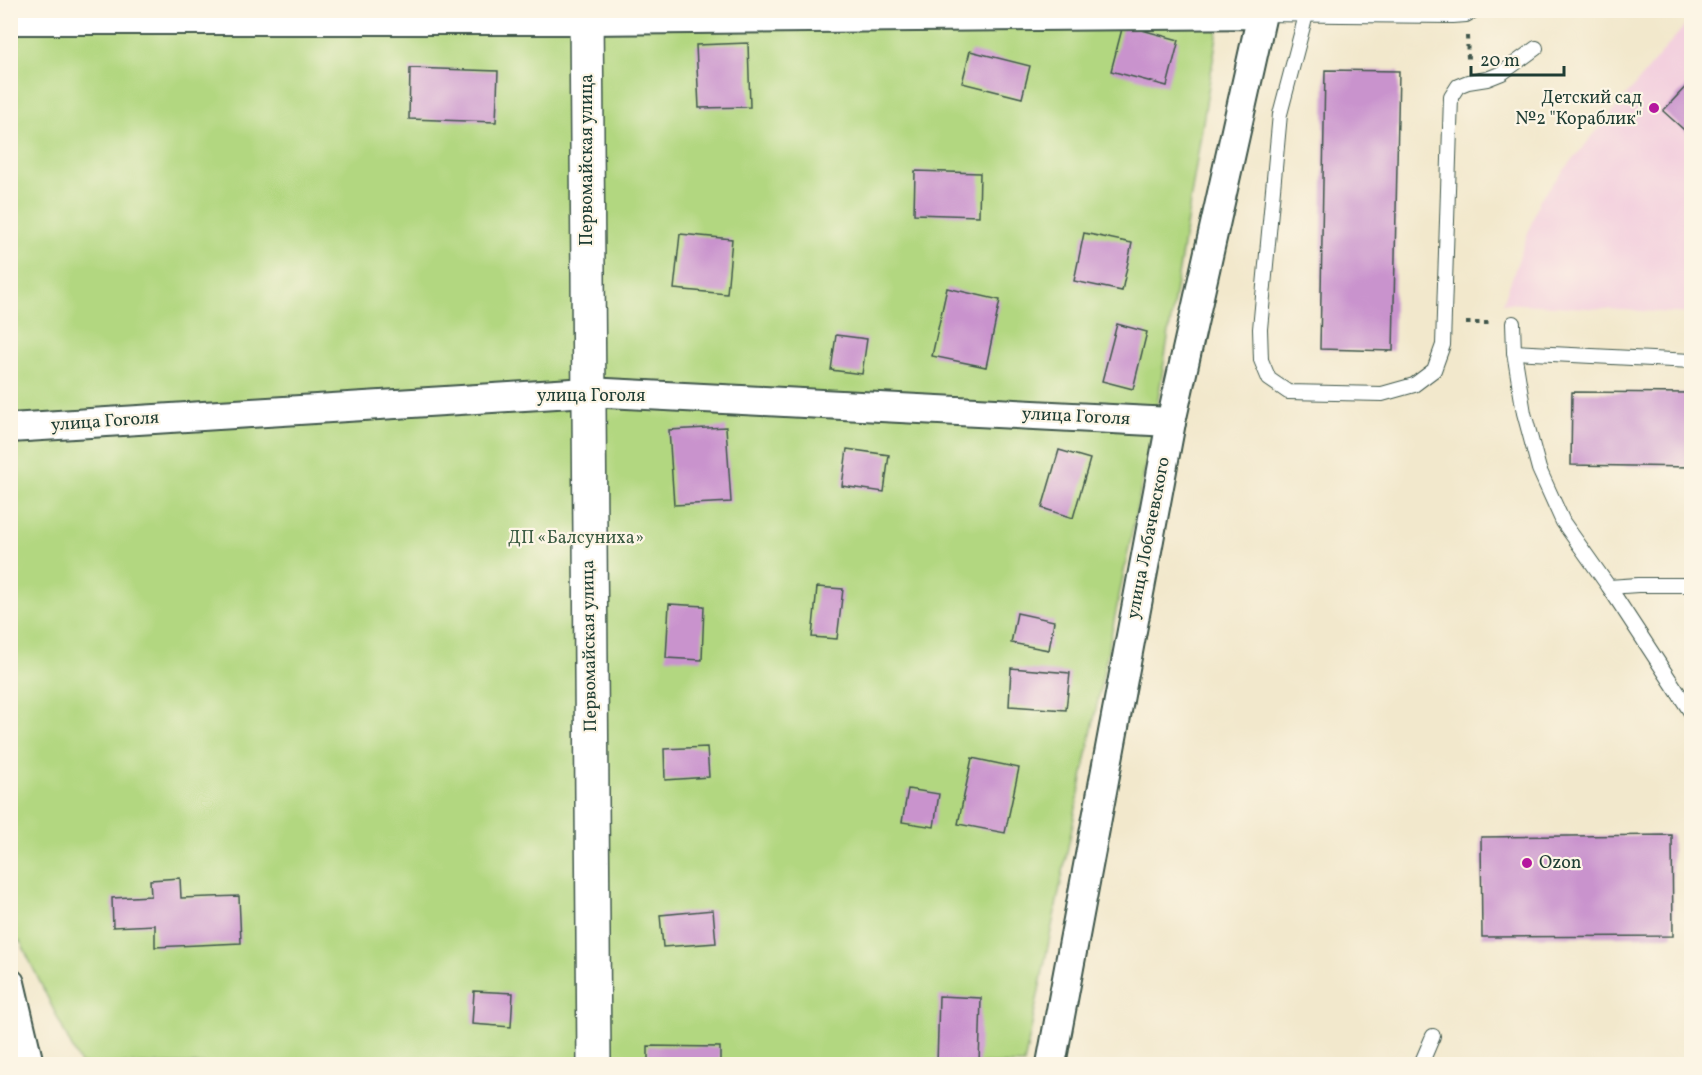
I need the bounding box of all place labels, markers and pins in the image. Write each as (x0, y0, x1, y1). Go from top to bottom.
place label: Детский сад №2 "Кораблик" (1515, 86, 1642, 132)
marker: Детский сад №2 "Кораблик" (1647, 101, 1661, 115)
place label: Ozon (1539, 851, 1582, 876)
marker: Ozon (1520, 856, 1534, 870)

